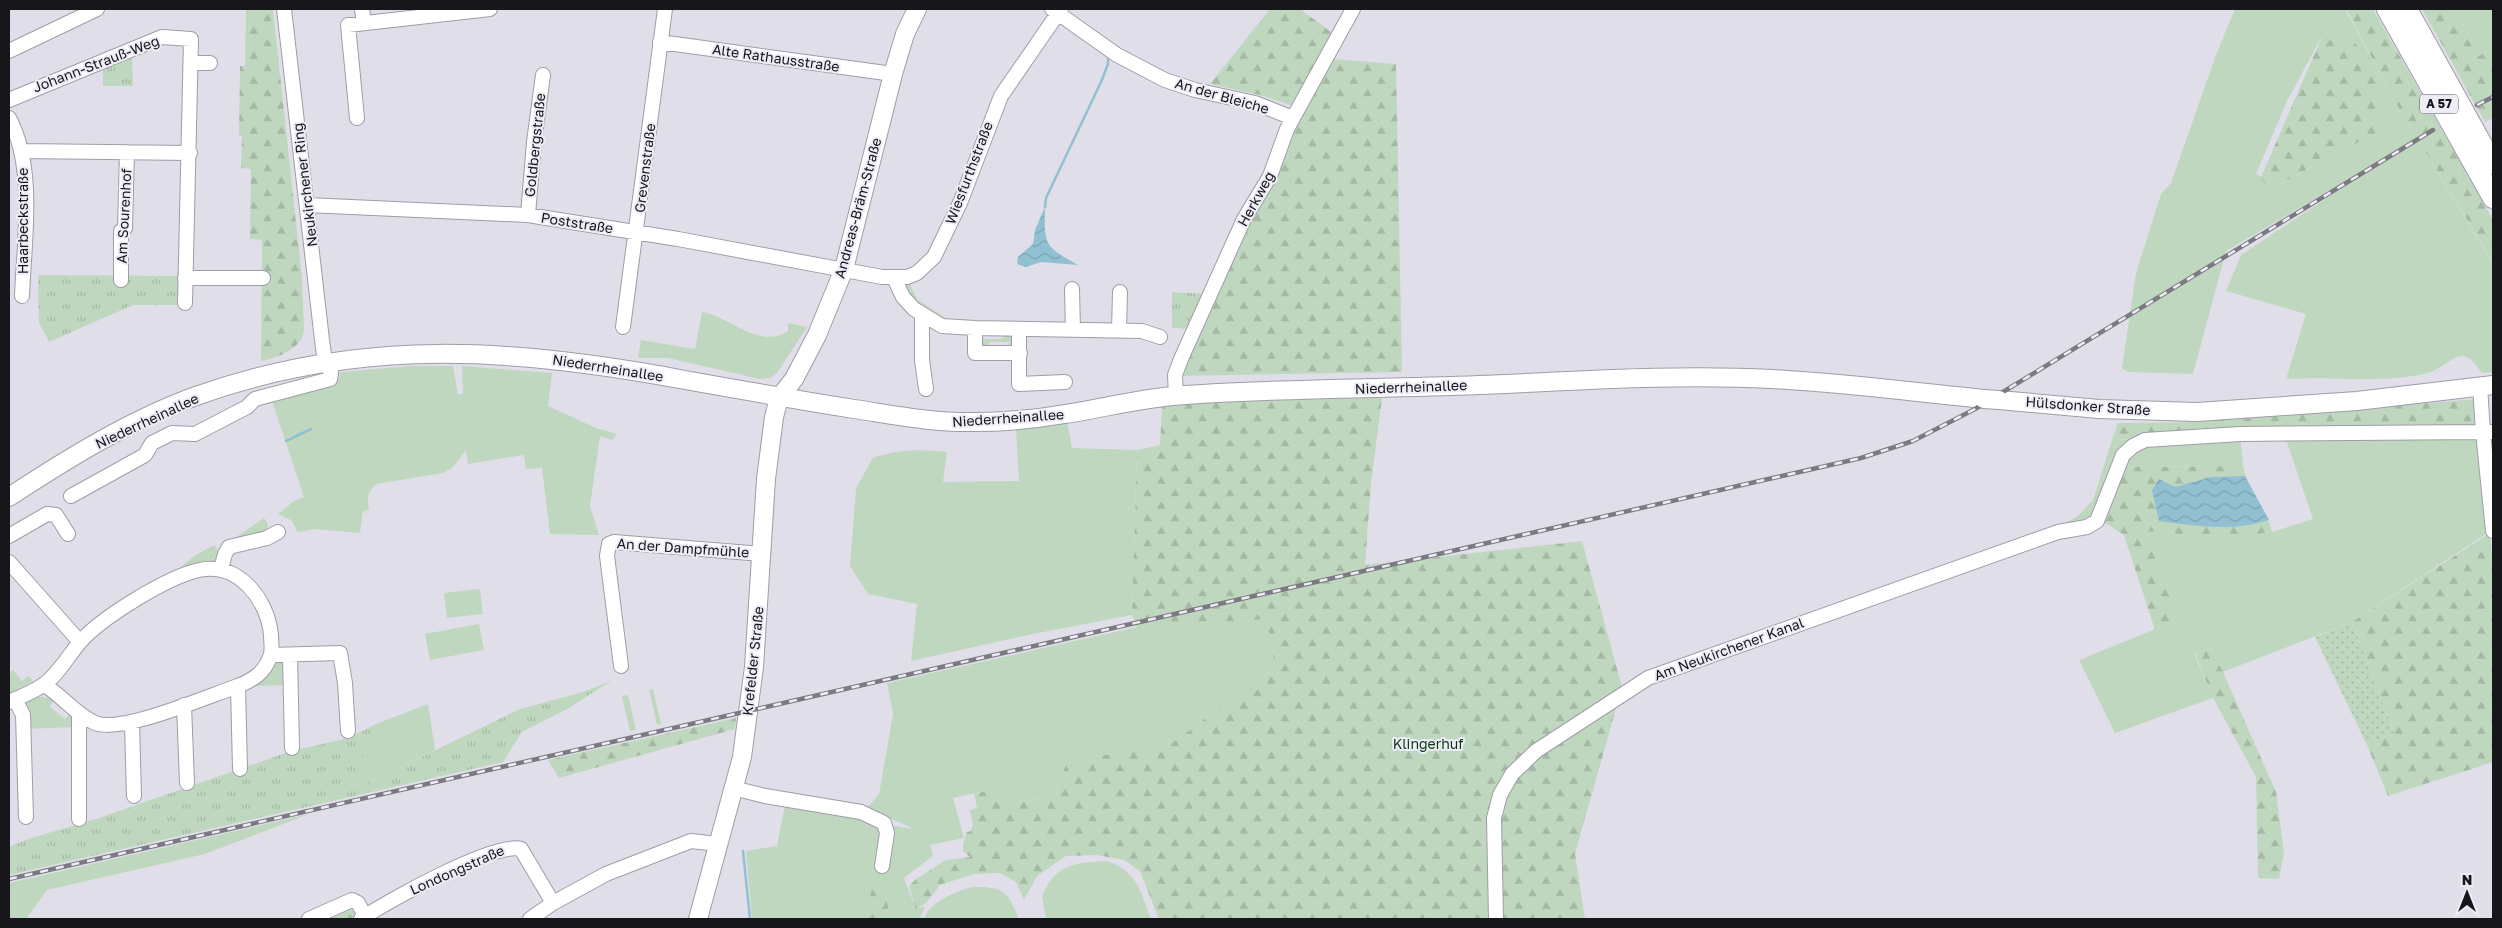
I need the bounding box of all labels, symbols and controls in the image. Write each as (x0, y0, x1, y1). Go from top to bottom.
street label: Johann-Strauß-Weg (30, 32, 162, 96)
street label: Alte Rathausstraße (711, 40, 841, 75)
street label: An der Bleiche (1173, 74, 1271, 117)
street label: Goldbergstraße (521, 92, 548, 198)
road number: A 57 (2420, 95, 2458, 114)
street label: Wiesfurthstraße (941, 119, 996, 227)
street label: Neukirchener Ring (288, 122, 321, 248)
street label: Grevenstraße (631, 122, 658, 214)
street label: Andreas-Bräm-Straße (831, 136, 884, 280)
street label: Haarbeckstraße (14, 168, 31, 274)
street label: Am Sourenhof (113, 168, 134, 264)
street label: Herkweg (1234, 168, 1278, 229)
street label: Poststraße (540, 208, 614, 237)
street label: Niederrheinallee (551, 350, 665, 385)
street label: Niederrheinallee (1355, 376, 1467, 397)
street label: Niederrheinallee (92, 389, 201, 452)
street label: Hülsdonker Straße (2025, 393, 2151, 418)
street label: Niederrheinallee (951, 405, 1065, 430)
street label: An der Dampfmühle (616, 534, 750, 561)
street label: Krefelder Straße (738, 605, 767, 716)
street label: Am Neukirchener Kanal (1652, 614, 1806, 684)
park label: Klingerhuf (1393, 735, 1463, 752)
street label: Londongstraße (407, 841, 507, 898)
north arrow (2442, 868, 2492, 918)
text: N (2462, 871, 2472, 888)

